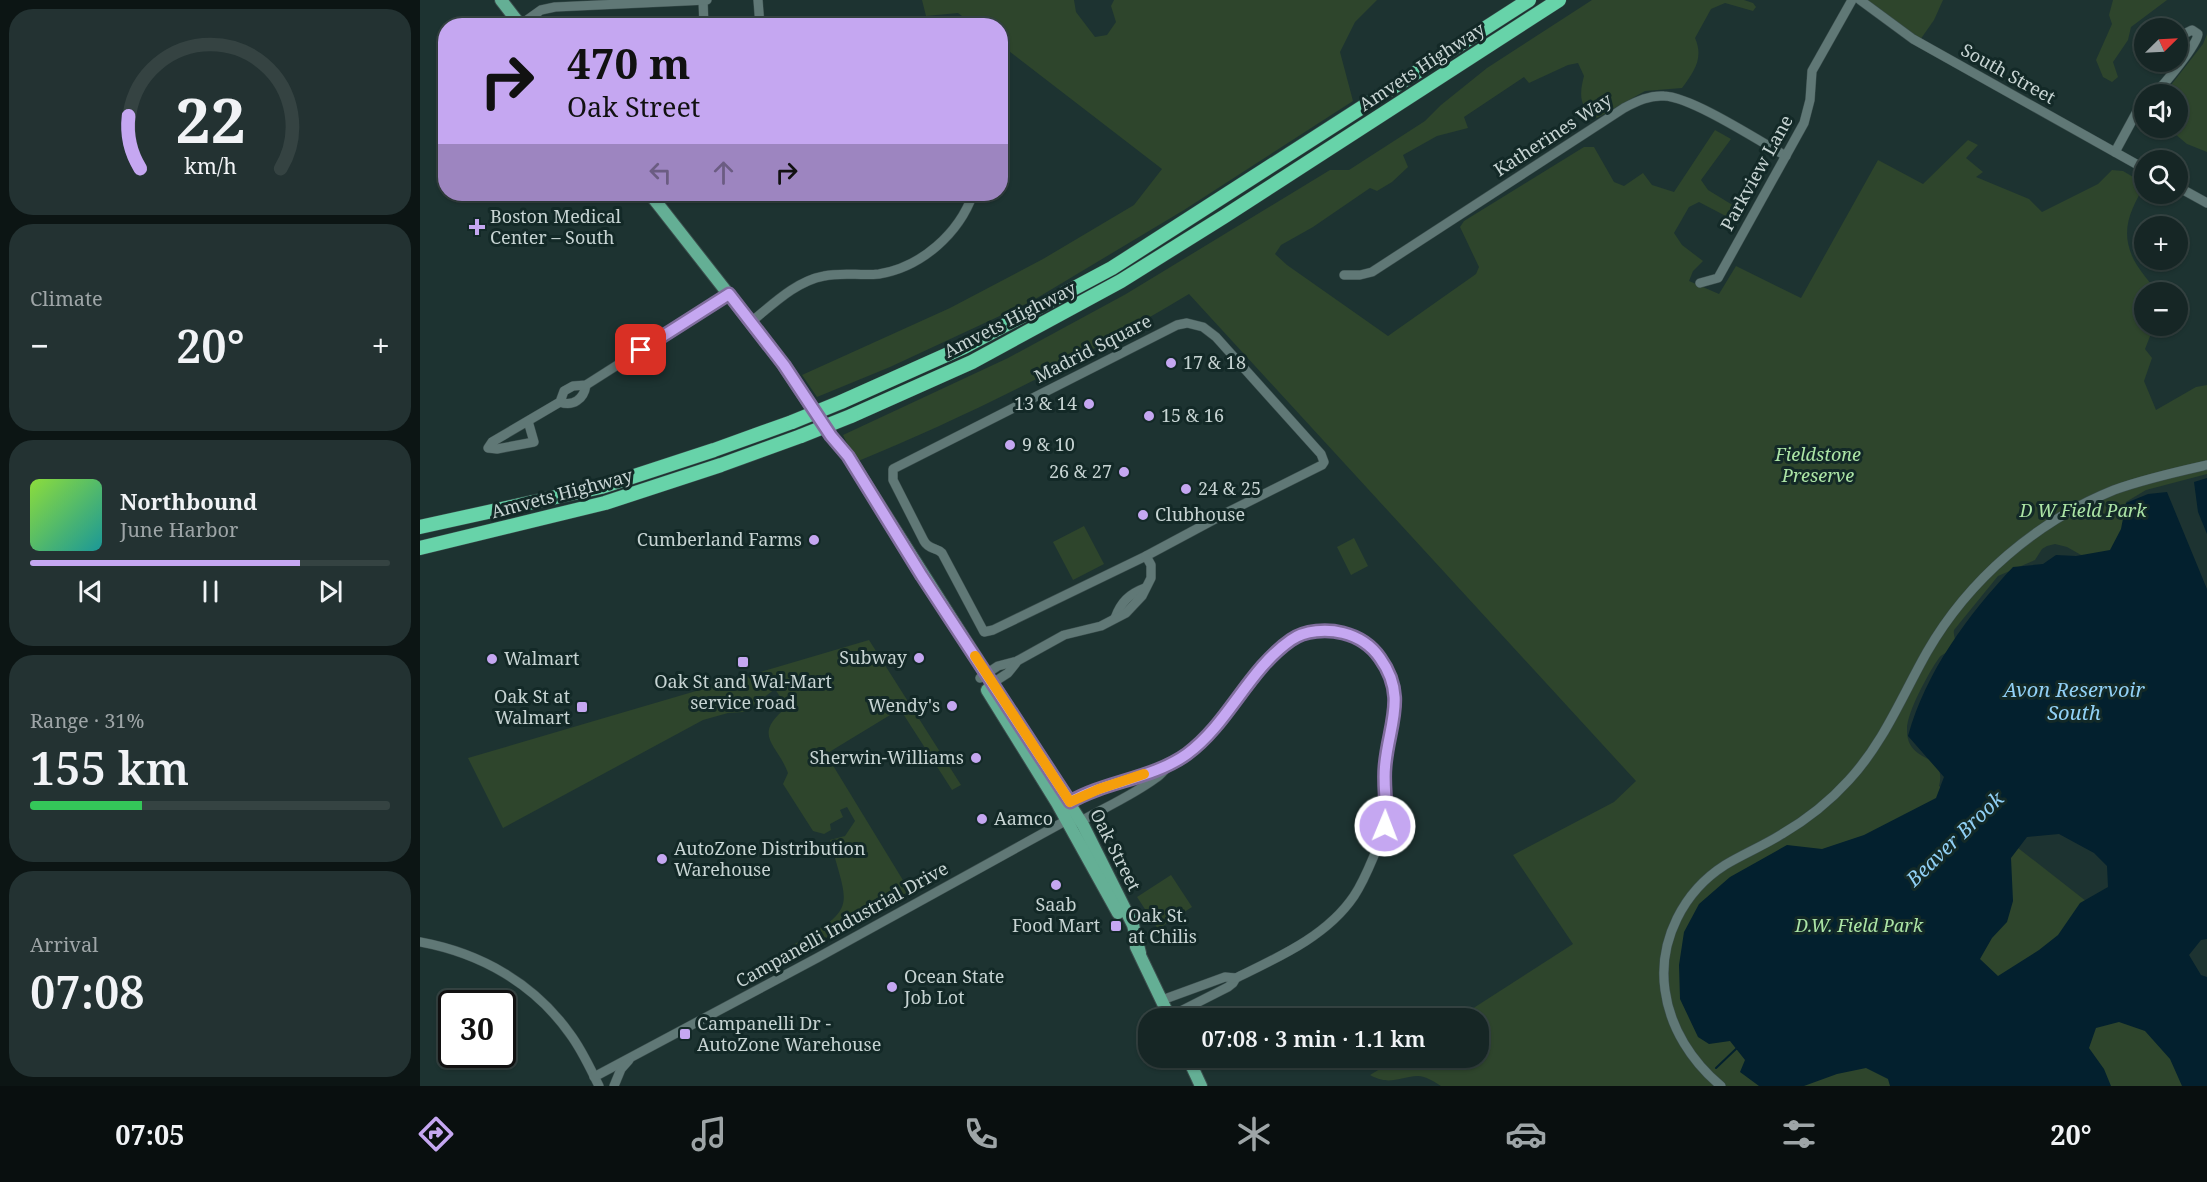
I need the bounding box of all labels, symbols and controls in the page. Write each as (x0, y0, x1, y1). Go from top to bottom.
street label: Amvets Highway (1354, 16, 1490, 116)
north arrow (2134, 18, 2188, 72)
map controls (2134, 18, 2188, 336)
text: 470 m (567, 34, 691, 91)
street label: South Street (1957, 37, 2060, 109)
icon: right (468, 42, 546, 120)
text: 22 (175, 76, 245, 161)
button: sound (2134, 84, 2188, 138)
street label: Katherines Way (1489, 87, 1617, 181)
text: Oak Street (567, 88, 700, 125)
street label: Parkview Lane (1714, 110, 1798, 235)
button: search (2134, 150, 2188, 204)
text: km/h (184, 152, 237, 181)
icon: left (644, 156, 677, 189)
icon: ahead (707, 156, 740, 189)
icon: right (770, 156, 803, 189)
place label: Boston Medical Center – South (490, 204, 622, 249)
button: + (2134, 216, 2188, 270)
marker: Boston Medical Center – South (468, 218, 486, 236)
street label: Amvets Highway (939, 275, 1081, 363)
button: − (2134, 282, 2188, 336)
text: Climate (30, 285, 103, 312)
street label: Madrid Square (1030, 308, 1155, 388)
text: 20° (176, 315, 245, 376)
text: − (30, 323, 49, 368)
text: + (372, 323, 390, 368)
pin (615, 324, 666, 375)
icon: arrive (624, 333, 657, 366)
place label: 17 & 18 (1183, 350, 1246, 374)
marker: 17 & 18 (1164, 356, 1178, 370)
place label: 13 & 14 (1014, 391, 1077, 415)
marker: 13 & 14 (1082, 397, 1096, 411)
place label: 15 & 16 (1161, 403, 1224, 427)
marker: 15 & 16 (1142, 409, 1156, 423)
place label: 9 & 10 (1022, 432, 1075, 456)
marker: 9 & 10 (1003, 438, 1017, 452)
park label: Fieldstone Preserve (1774, 442, 1861, 487)
place label: 26 & 27 (1049, 459, 1112, 483)
street label: Amvets Highway (488, 462, 636, 523)
marker: 26 & 27 (1117, 465, 1131, 479)
place label: 24 & 25 (1198, 476, 1261, 500)
marker: 24 & 25 (1179, 482, 1193, 496)
text: Northbound (120, 486, 257, 516)
park label: D W Field Park (2018, 498, 2147, 522)
place label: Clubhouse (1155, 502, 1245, 526)
marker: Clubhouse (1136, 508, 1150, 522)
text: June Harbor (120, 516, 238, 543)
place label: Cumberland Farms (637, 527, 802, 551)
marker: Cumberland Farms (807, 533, 821, 547)
icon: previous (74, 575, 107, 608)
icon: pause (194, 575, 227, 608)
icon: next (314, 575, 347, 608)
place label: Subway (839, 645, 908, 669)
place label: Walmart (504, 646, 579, 670)
marker: Subway (912, 651, 926, 665)
marker: Walmart (485, 652, 499, 666)
marker: Oak St and Wal-Mart service road (736, 655, 750, 669)
place label: Oak St and Wal-Mart service road (654, 669, 832, 714)
water label: Avon Reservoir South (2001, 676, 2145, 726)
place label: Oak St at Walmart (494, 684, 570, 729)
place label: Wendy's (868, 693, 940, 717)
marker: Wendy's (945, 699, 959, 713)
marker: Oak St at Walmart (575, 700, 589, 714)
text: Range · 31% (30, 707, 144, 734)
text: 155 km (30, 737, 189, 798)
place label: Sherwin-Williams (809, 745, 964, 769)
marker: Sherwin-Williams (969, 751, 983, 765)
water label: Beaver Brook (1899, 785, 2010, 893)
position arrow (1353, 794, 1417, 858)
street label: Oak Street (1085, 804, 1147, 895)
place label: Aamco (994, 806, 1053, 830)
marker: Aamco (975, 812, 989, 826)
place label: AutoZone Distribution Warehouse (674, 836, 866, 881)
marker: AutoZone Distribution Warehouse (655, 852, 669, 866)
street label: Campanelli Industrial Drive (731, 856, 952, 993)
marker: Saab Food Mart (1049, 878, 1063, 892)
place label: Saab Food Mart (1012, 892, 1100, 937)
place label: Oak St. at Chilis (1128, 903, 1197, 948)
park label: D.W. Field Park (1794, 913, 1924, 937)
marker: Oak St. at Chilis (1109, 919, 1123, 933)
text: Arrival (30, 931, 98, 958)
text: 07:08 (30, 961, 145, 1022)
place label: Ocean State Job Lot (903, 964, 1005, 1009)
marker: Ocean State Job Lot (885, 980, 899, 994)
speed limit sign: 30 (438, 990, 516, 1068)
place label: Campanelli Dr - AutoZone Warehouse (697, 1011, 881, 1056)
text: 07:08 · 3 min · 1.1 km (1201, 1023, 1426, 1053)
marker: Campanelli Dr - AutoZone Warehouse (678, 1027, 692, 1041)
icon: directions (415, 1113, 457, 1155)
icon: music (688, 1113, 730, 1155)
icon: phone (960, 1113, 1002, 1155)
icon: climate (1233, 1113, 1275, 1155)
icon: car (1505, 1113, 1547, 1155)
icon: filters (1778, 1113, 1820, 1155)
text: 07:05 (115, 1116, 185, 1153)
text: 20° (2050, 1116, 2092, 1153)

